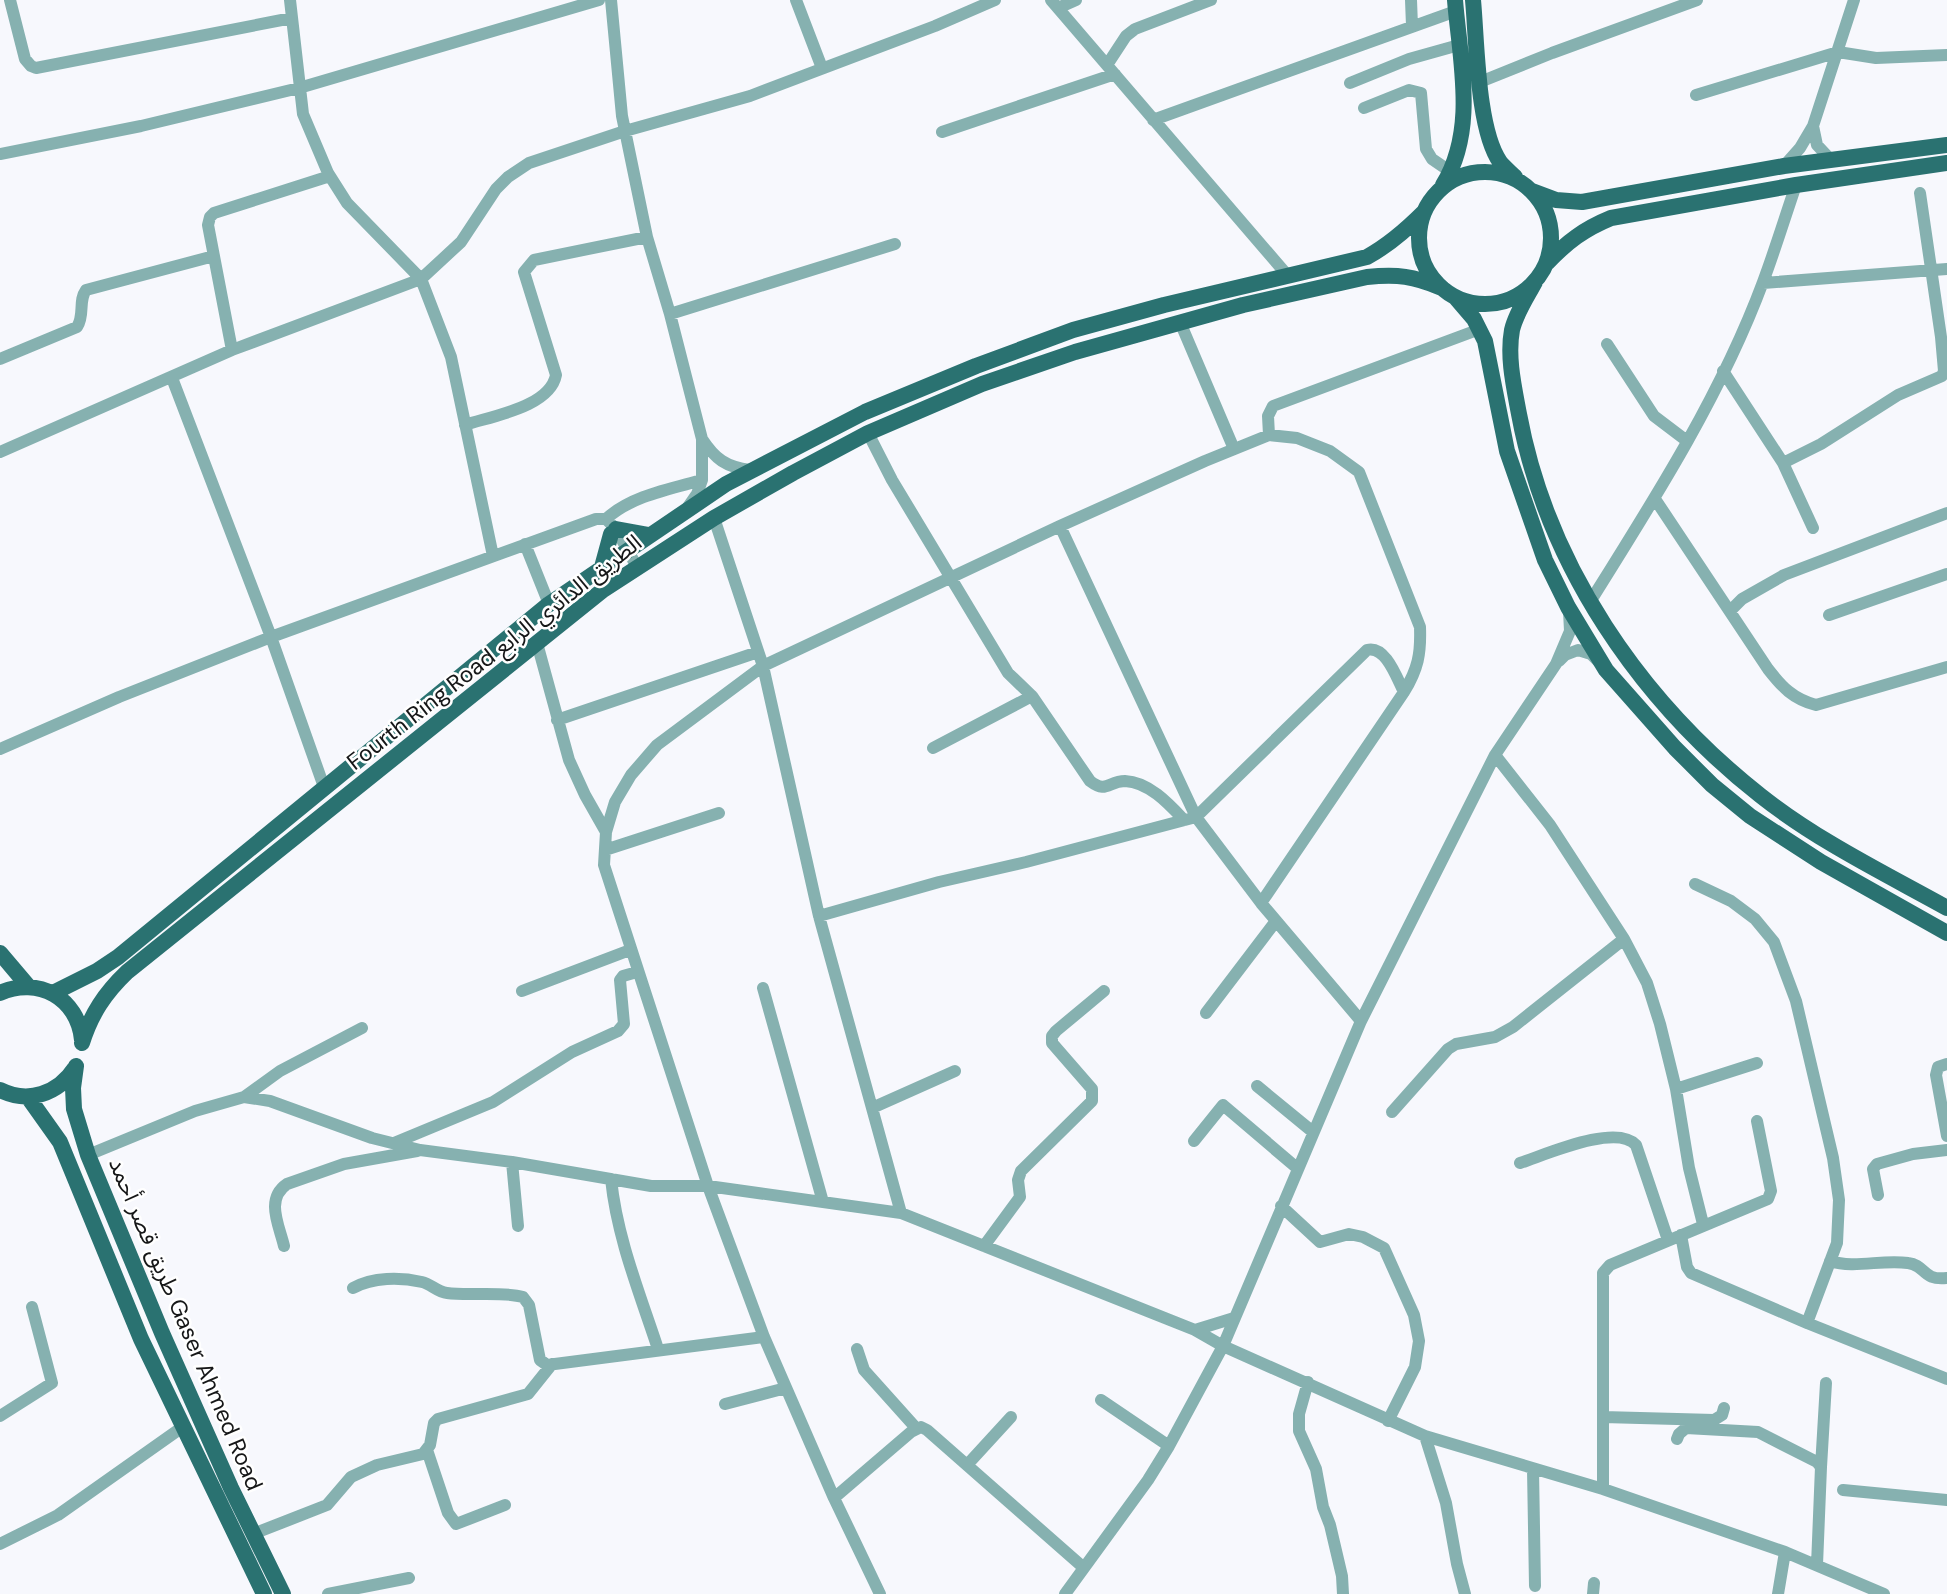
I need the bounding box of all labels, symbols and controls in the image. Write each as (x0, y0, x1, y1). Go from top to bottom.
street label: Fourth Ring Road الطريق الدائري الرابع (340, 527, 649, 778)
street label: طريق قصر أحمد Gaser Ahmed Road (102, 1153, 270, 1495)

